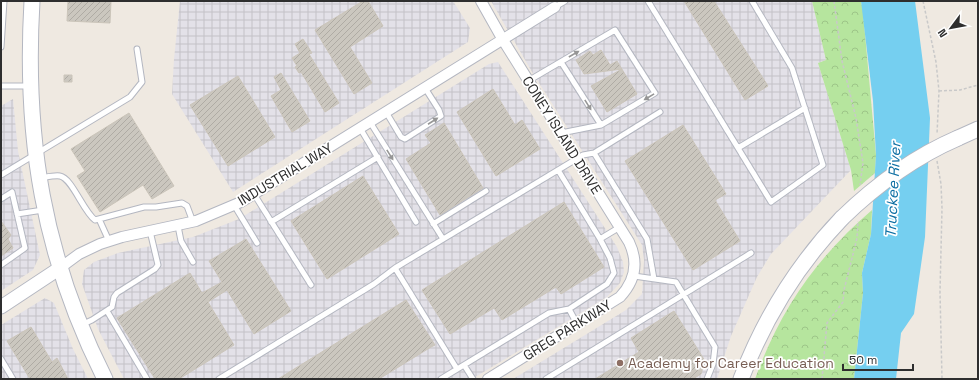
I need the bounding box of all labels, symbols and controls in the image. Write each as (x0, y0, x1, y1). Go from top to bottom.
north arrow (931, 8, 971, 48)
text: N (935, 26, 950, 40)
one-way arrow (568, 50, 580, 57)
street label: CONEY ISLAND DRIVE (518, 72, 606, 198)
one-way arrow (643, 93, 655, 100)
one-way arrow (584, 100, 592, 110)
one-way arrow (428, 117, 438, 125)
street label: INDUSTRIAL WAY (234, 138, 336, 209)
water label: Truckee River (880, 140, 905, 239)
one-way arrow (387, 149, 394, 161)
street label: GREG PARKWAY (519, 295, 615, 364)
scale bar (843, 346, 913, 372)
text: 50 m (849, 352, 877, 368)
place label: Academy for Career Education (628, 354, 834, 372)
marker: Academy for Career Education (615, 358, 625, 368)

